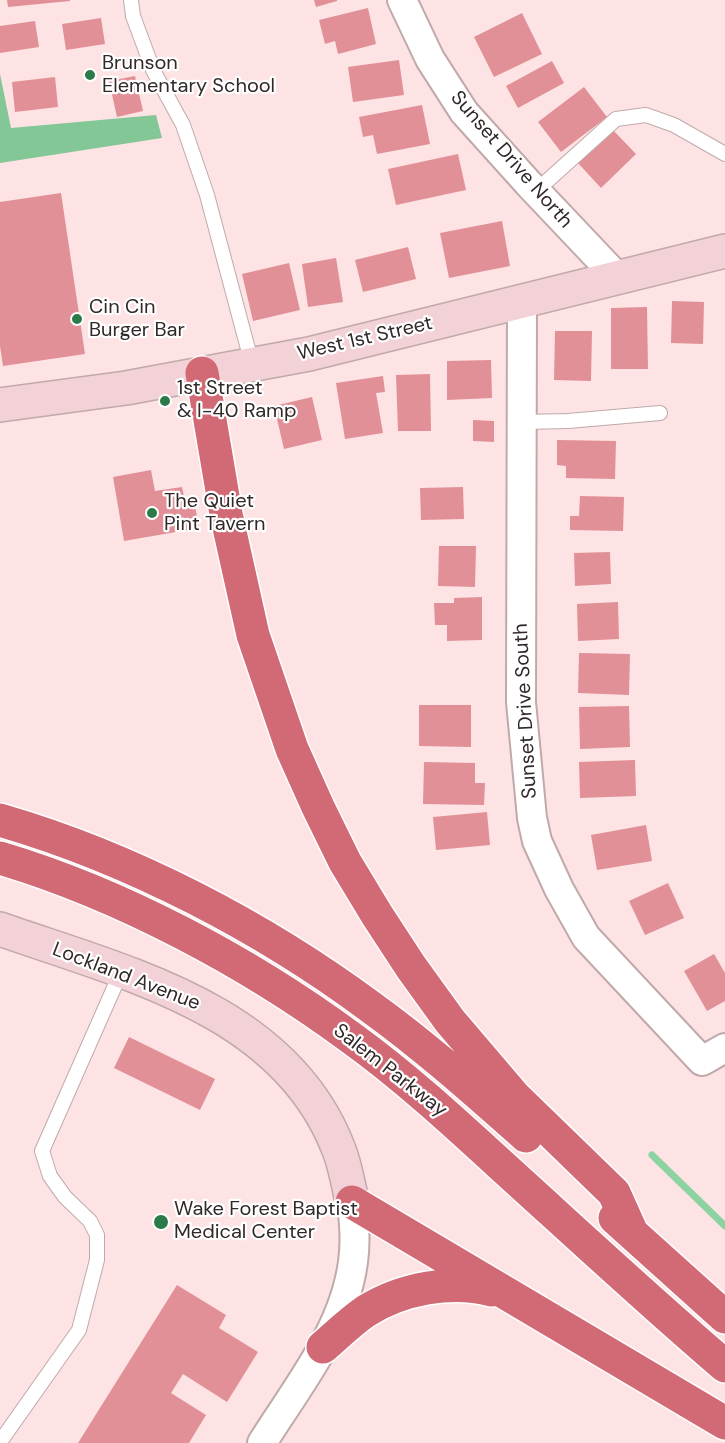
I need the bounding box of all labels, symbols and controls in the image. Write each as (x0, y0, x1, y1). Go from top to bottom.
place label: Brunson Elementary School (102, 52, 275, 99)
marker: Brunson Elementary School (83, 68, 97, 82)
street label: Sunset Drive North (445, 87, 577, 233)
place label: Cin Cin Burger Bar (89, 296, 185, 343)
marker: Cin Cin Burger Bar (70, 312, 84, 326)
street label: West 1st Street (295, 312, 435, 366)
place label: 1st Street & I-40 Ramp (177, 377, 296, 424)
marker: 1st Street & I-40 Ramp (158, 394, 172, 408)
place label: The Quiet Pint Tavern (164, 490, 266, 537)
marker: The Quiet Pint Tavern (145, 506, 159, 520)
street label: Sunset Drive South (509, 623, 543, 799)
street label: Lockland Avenue (49, 938, 203, 1016)
street label: Salem Parkway (328, 1019, 452, 1123)
place label: Wake Forest Baptist Medical Center (174, 1198, 358, 1245)
marker: Wake Forest Baptist Medical Center (152, 1213, 170, 1231)

